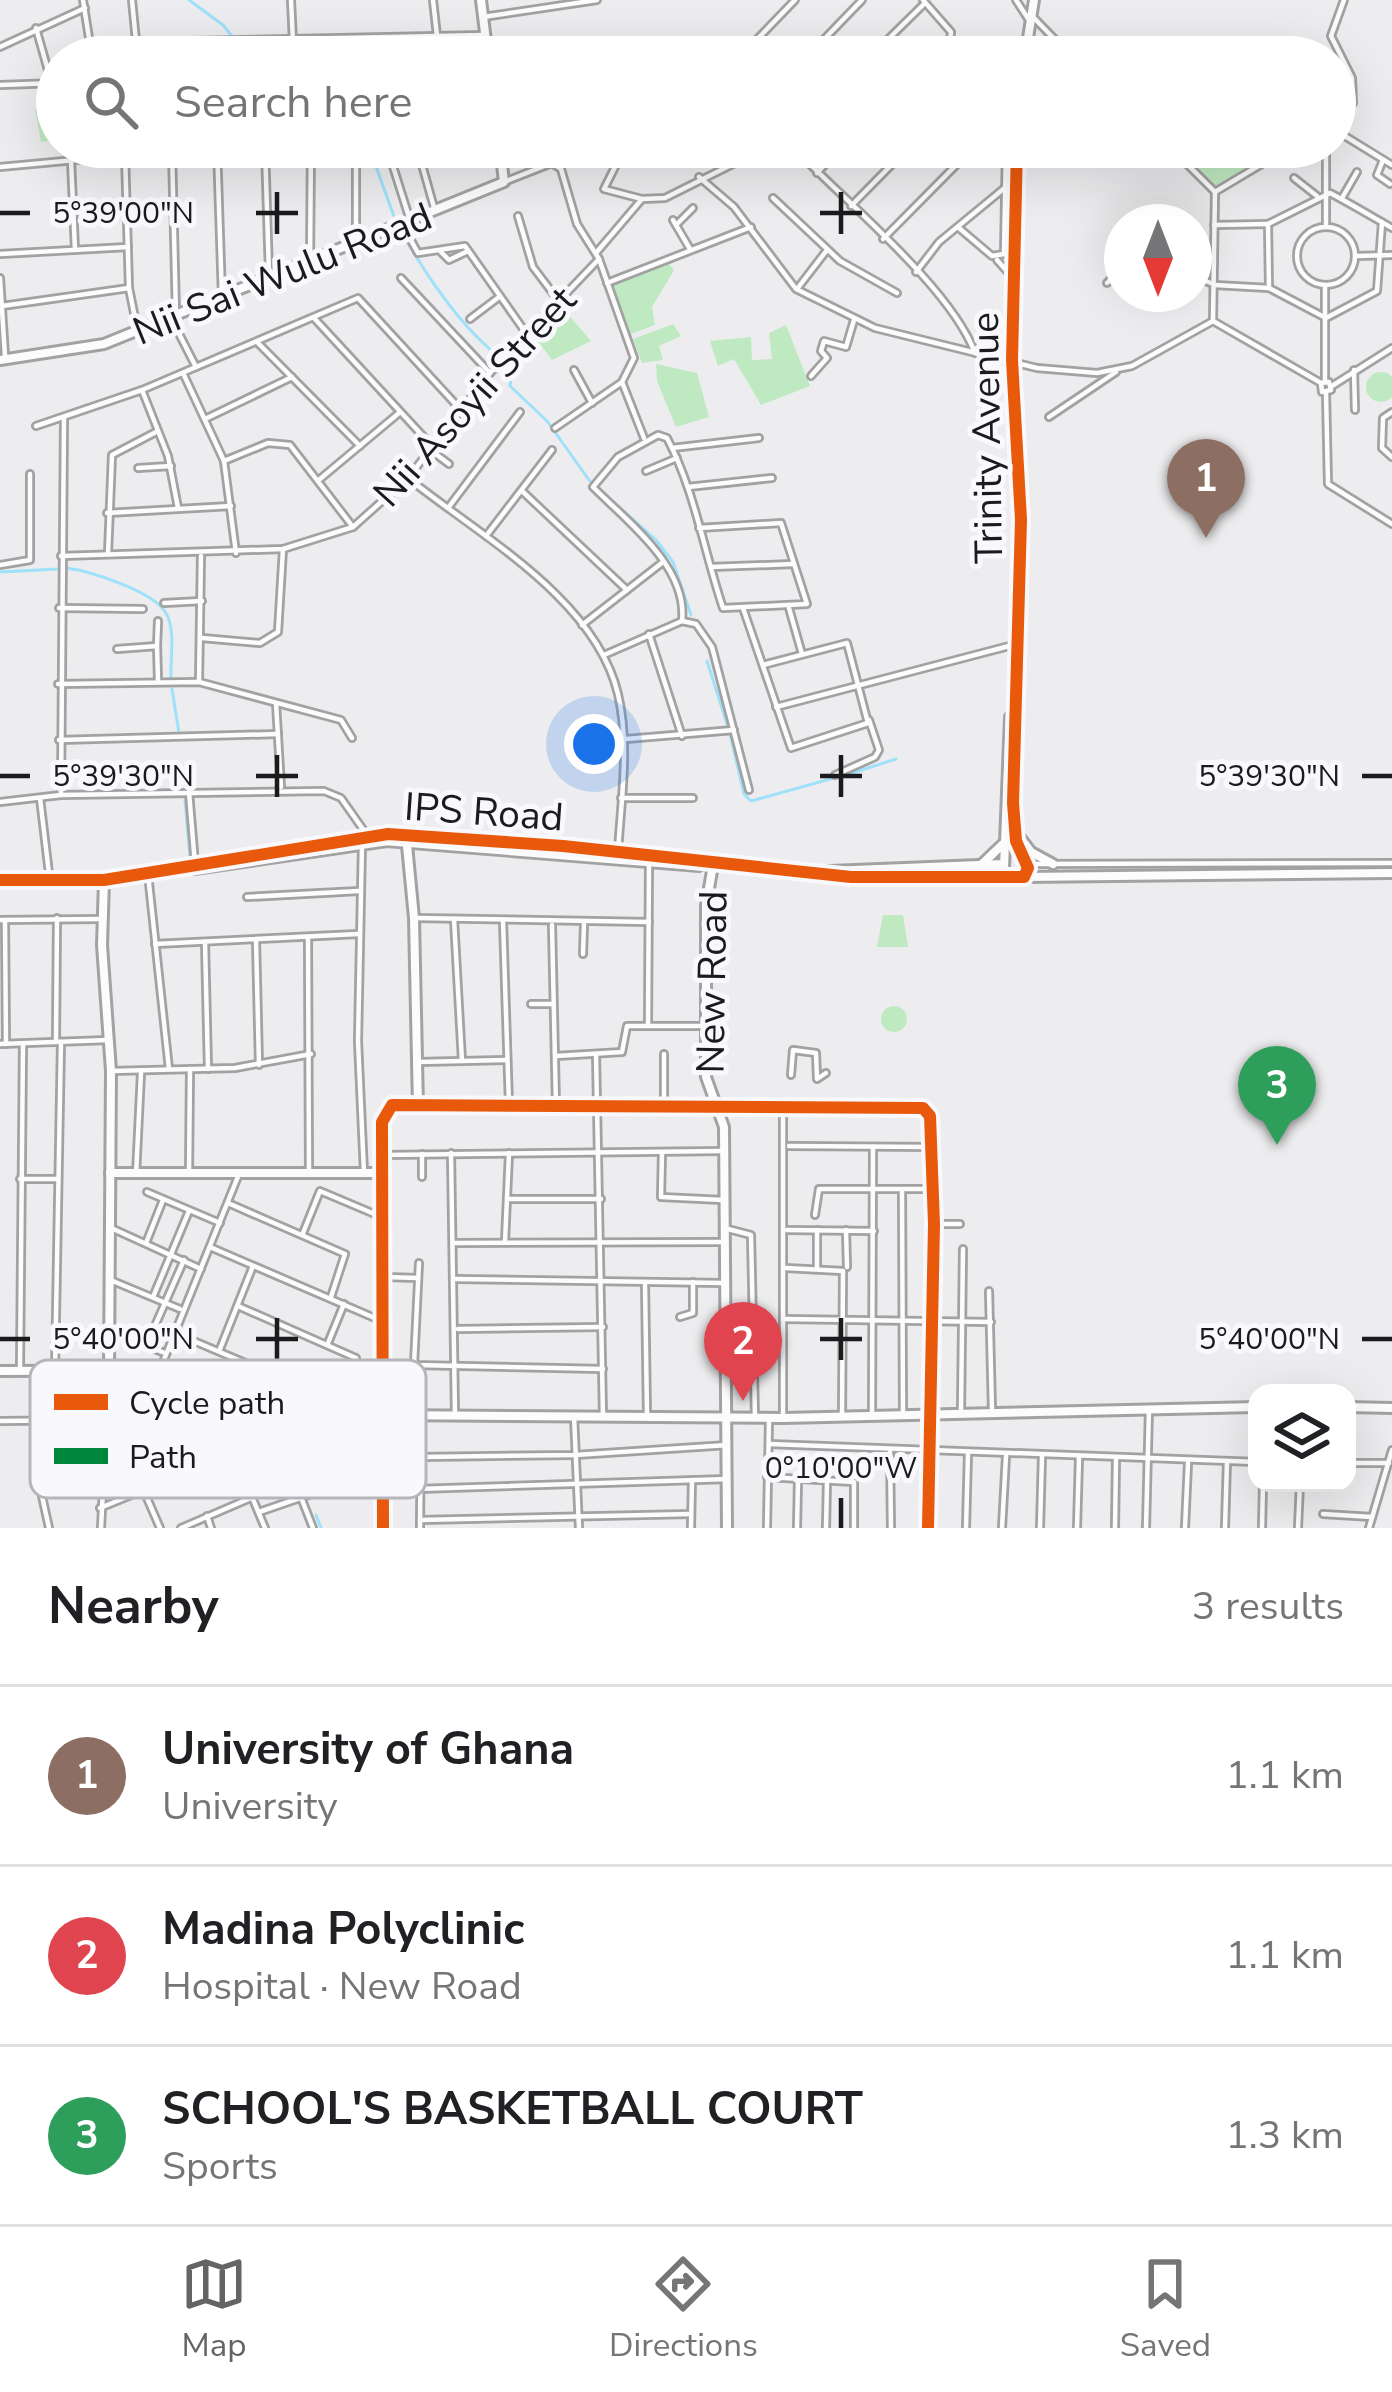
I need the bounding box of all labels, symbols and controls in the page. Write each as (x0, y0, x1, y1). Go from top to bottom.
search box (36, 36, 1356, 168)
icon: search (78, 69, 144, 135)
text: Search here (174, 72, 413, 133)
street label: Nii Sai Wulu Road (125, 190, 440, 358)
text: 5°39'00"N (52, 193, 194, 234)
north arrow (1104, 204, 1212, 312)
street label: Nii Asoyii Street (362, 275, 589, 519)
street label: Trinity Avenue (959, 312, 1016, 564)
pin: 1 (1167, 439, 1245, 538)
your location (564, 714, 624, 774)
text: 5°39'30"N (52, 756, 194, 797)
text: 5°39'30"N (1198, 756, 1340, 797)
street label: IPS Road (403, 781, 565, 844)
street label: New Road (684, 890, 741, 1074)
pin: 3 (1238, 1046, 1316, 1145)
pin: 2 (704, 1302, 782, 1401)
text: 5°40'00"N (52, 1319, 194, 1360)
text: 5°40'00"N (1198, 1319, 1340, 1360)
legend (30, 1360, 426, 1498)
text: Cycle path (129, 1381, 285, 1426)
map controls (1248, 1384, 1356, 1492)
button: layers (1248, 1384, 1356, 1492)
text: Path (129, 1435, 197, 1480)
text: 0°10'00"W (765, 1448, 917, 1489)
text: Nearby (48, 1571, 219, 1641)
text: 3 results (1192, 1580, 1344, 1633)
text: University of Ghana (162, 1719, 574, 1780)
text: 1 (75, 1749, 99, 1802)
text: 1.1 km (1225, 1749, 1344, 1802)
text: University (162, 1780, 338, 1833)
text: Madina Polyclinic (162, 1899, 524, 1960)
text: 2 (75, 1929, 99, 1982)
text: 1.1 km (1225, 1929, 1344, 1982)
text: Hospital · New Road (162, 1960, 522, 2013)
text: SCHOOL'S BASKETBALL COURT (162, 2079, 863, 2140)
text: 3 (75, 2109, 99, 2162)
text: 1.3 km (1225, 2109, 1344, 2162)
text: Sports (162, 2140, 278, 2193)
tab: Map (181, 2251, 247, 2368)
tab: Directions (609, 2251, 758, 2368)
tab: Saved (1120, 2251, 1211, 2368)

